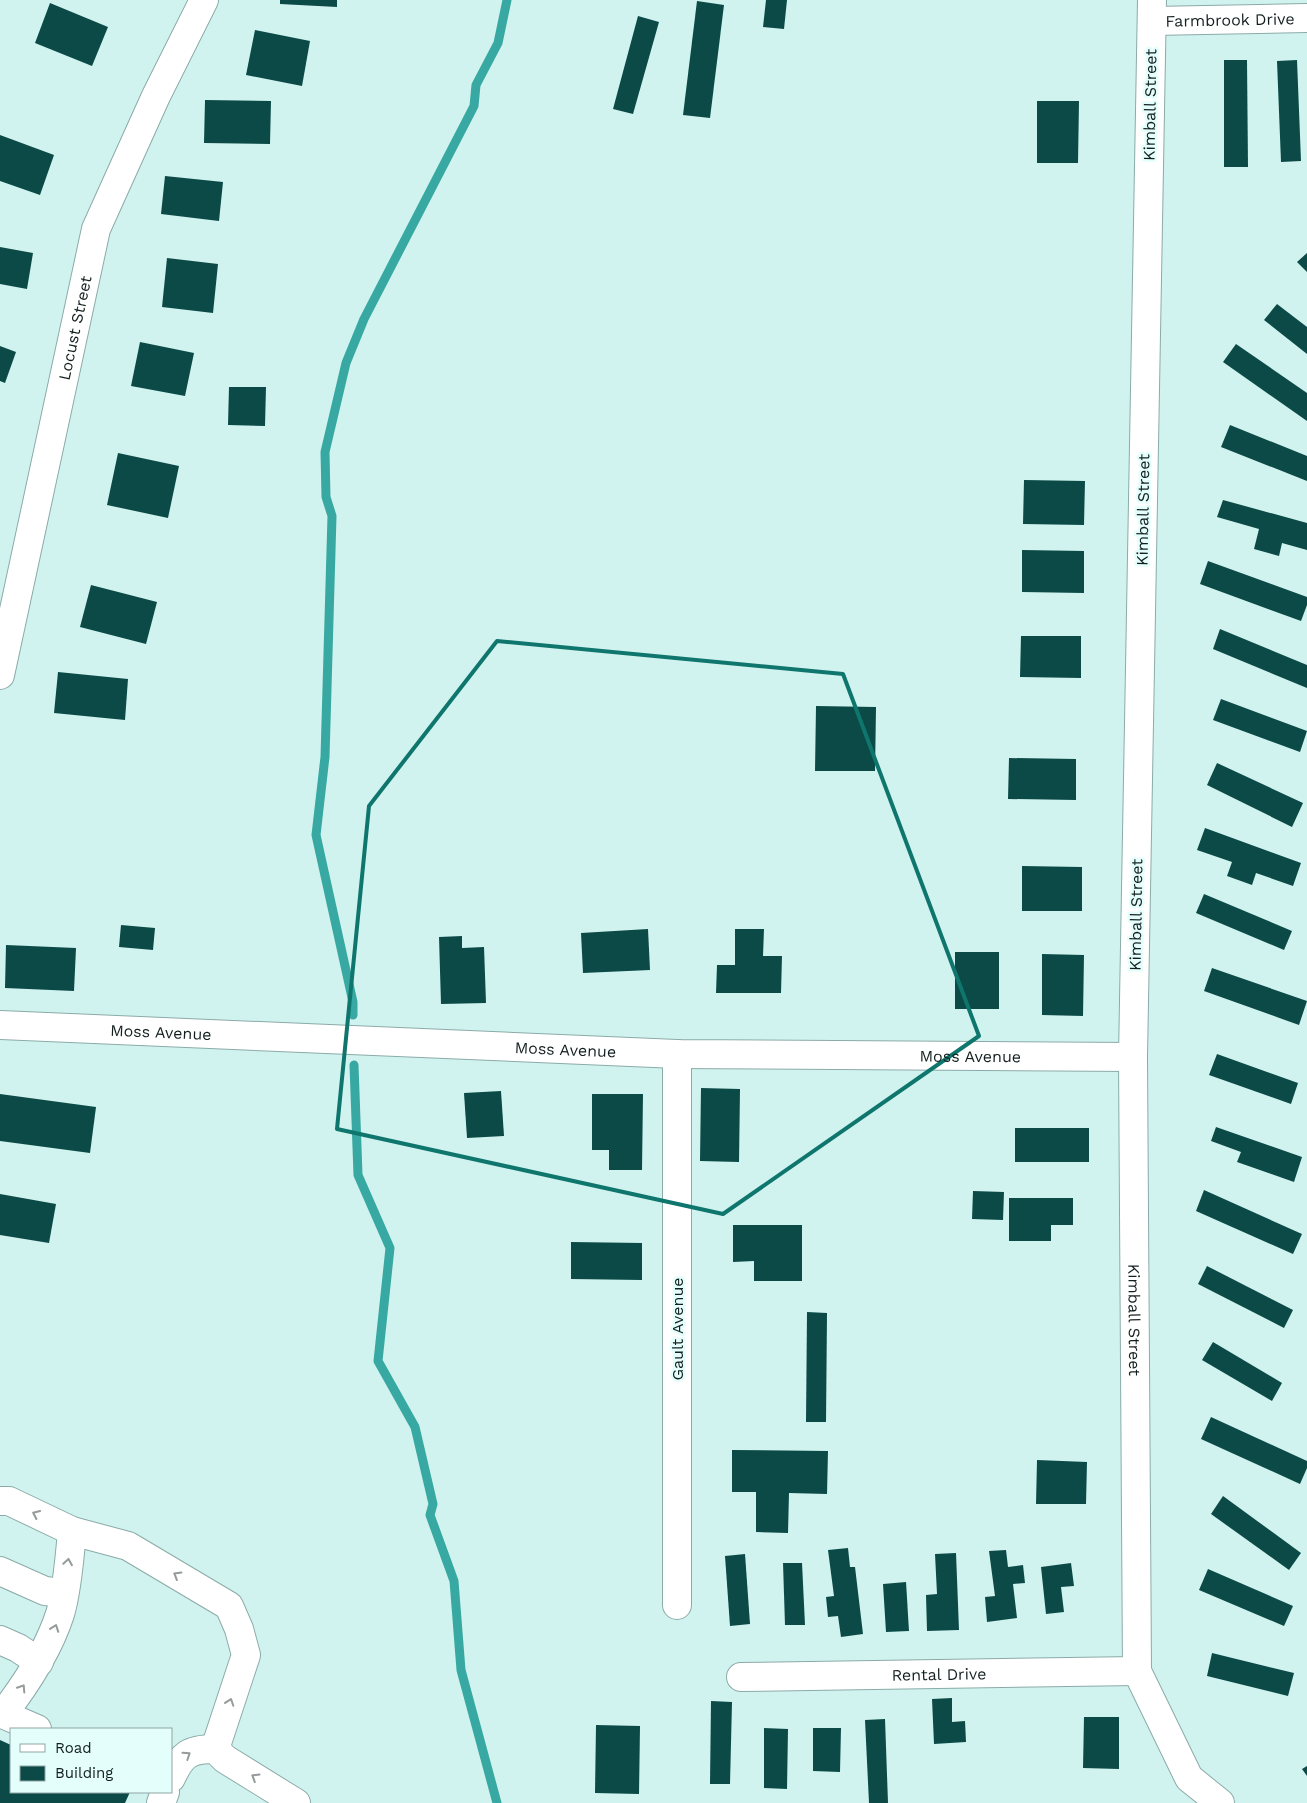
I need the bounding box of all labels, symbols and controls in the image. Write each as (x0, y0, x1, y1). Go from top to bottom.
street label: Farmbrook Drive (1165, 9, 1295, 30)
street label: Kimball Street (1140, 49, 1160, 161)
street label: Locust Street (54, 274, 95, 382)
street label: Kimball Street (1133, 454, 1153, 566)
street label: Kimball Street (1126, 859, 1146, 971)
street label: Moss Avenue (110, 1020, 212, 1044)
street label: Moss Avenue (514, 1038, 617, 1061)
street label: Moss Avenue (920, 1046, 1021, 1066)
street label: Kimball Street (1125, 1264, 1145, 1376)
street label: Gault Avenue (668, 1277, 687, 1381)
one-way arrow (33, 1510, 42, 1520)
one-way arrow (62, 1557, 73, 1565)
one-way arrow (173, 1572, 182, 1582)
one-way arrow (49, 1625, 59, 1633)
street label: Rental Drive (891, 1664, 987, 1684)
one-way arrow (16, 1685, 25, 1694)
one-way arrow (224, 1699, 234, 1707)
legend (10, 1728, 172, 1793)
text: Road (55, 1739, 92, 1757)
one-way arrow (182, 1752, 191, 1761)
text: Building (55, 1764, 113, 1782)
one-way arrow (251, 1774, 260, 1784)

